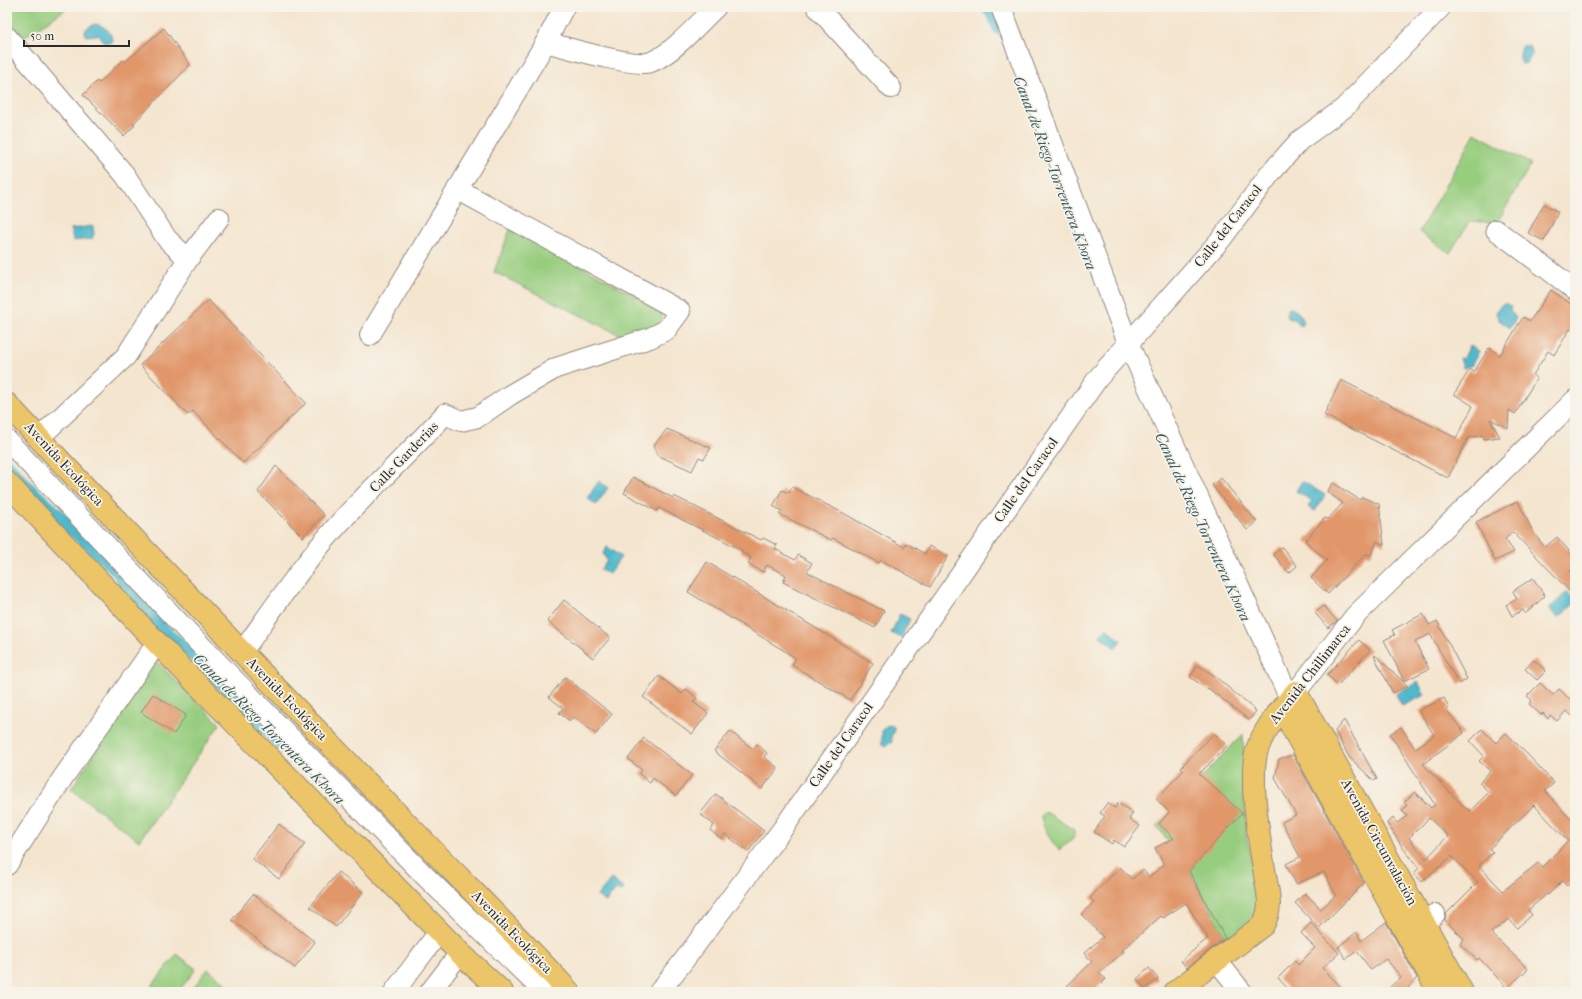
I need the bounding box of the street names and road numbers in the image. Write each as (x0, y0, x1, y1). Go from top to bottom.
street label: Calle del Caracol (1190, 181, 1266, 271)
street label: Avenida Ecológica (20, 418, 108, 510)
street label: Calle Garderias (366, 418, 442, 496)
street label: Calle del Caracol (990, 434, 1062, 526)
street label: Avenida Chillimarca (1265, 620, 1354, 728)
street label: Avenida Ecológica (243, 653, 331, 744)
street label: Calle del Caracol (805, 699, 877, 791)
street label: Avenida Circunvalación (1337, 775, 1421, 908)
street label: Avenida Ecológica (468, 886, 556, 977)

